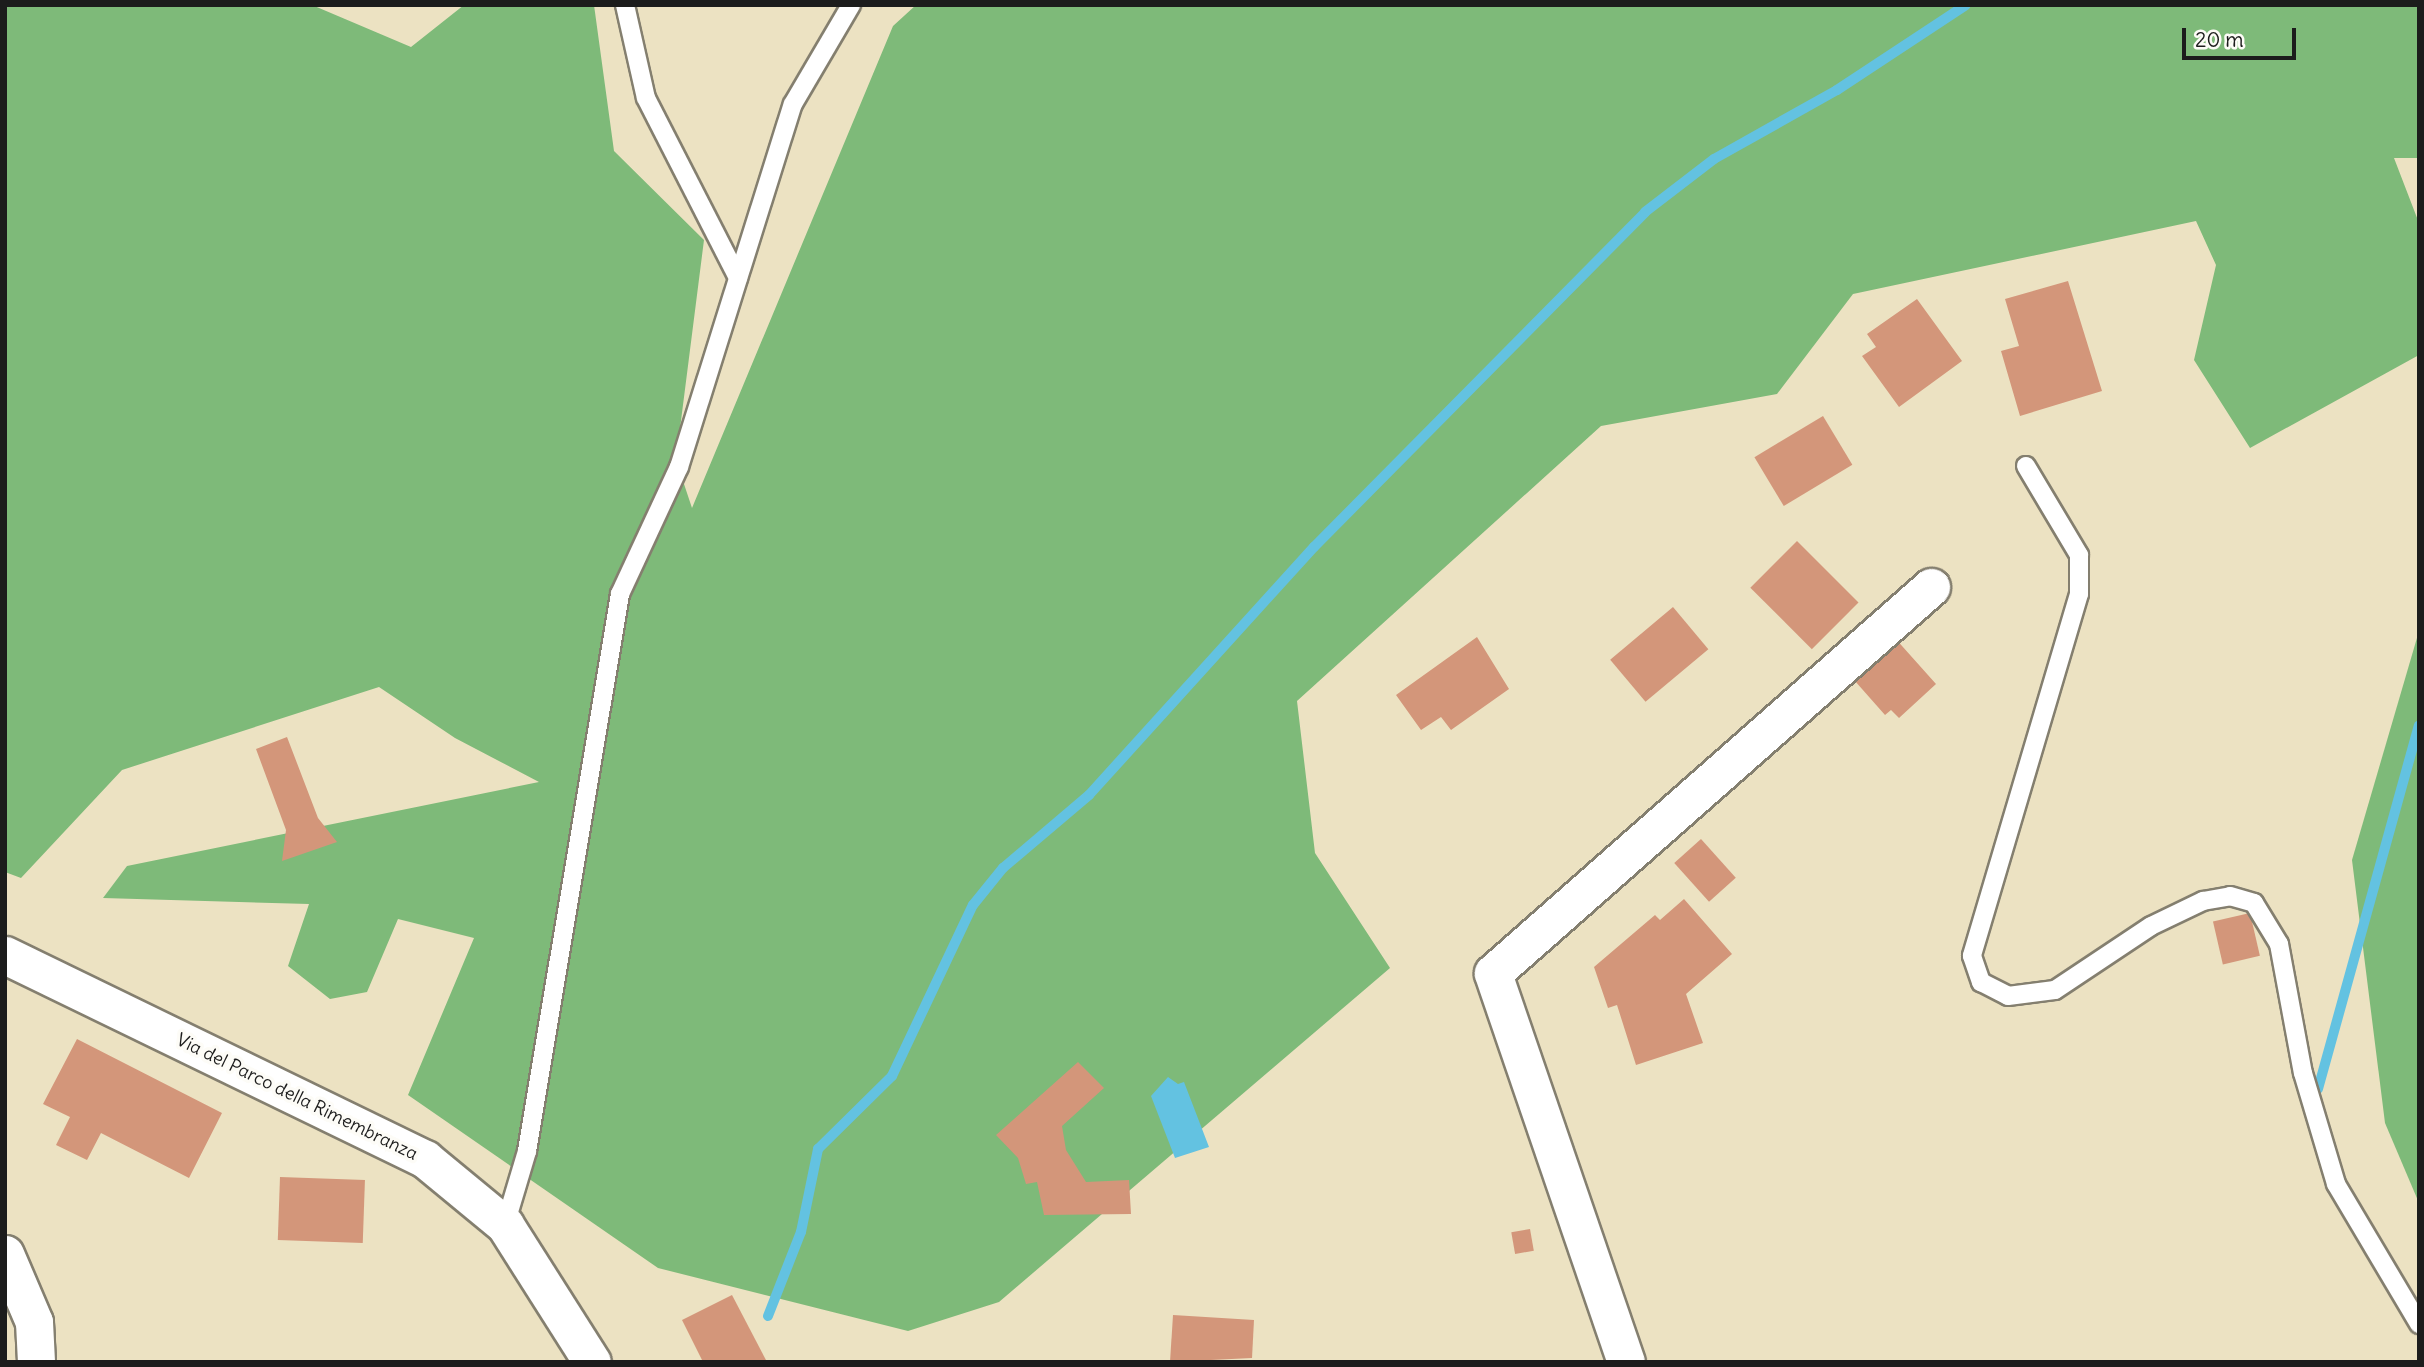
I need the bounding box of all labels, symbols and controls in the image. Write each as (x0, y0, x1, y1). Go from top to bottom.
scale bar (2186, 14, 2300, 58)
text: 20 m (2195, 26, 2244, 53)
street label: Via del Parco della Rimembranza (173, 1029, 421, 1165)

